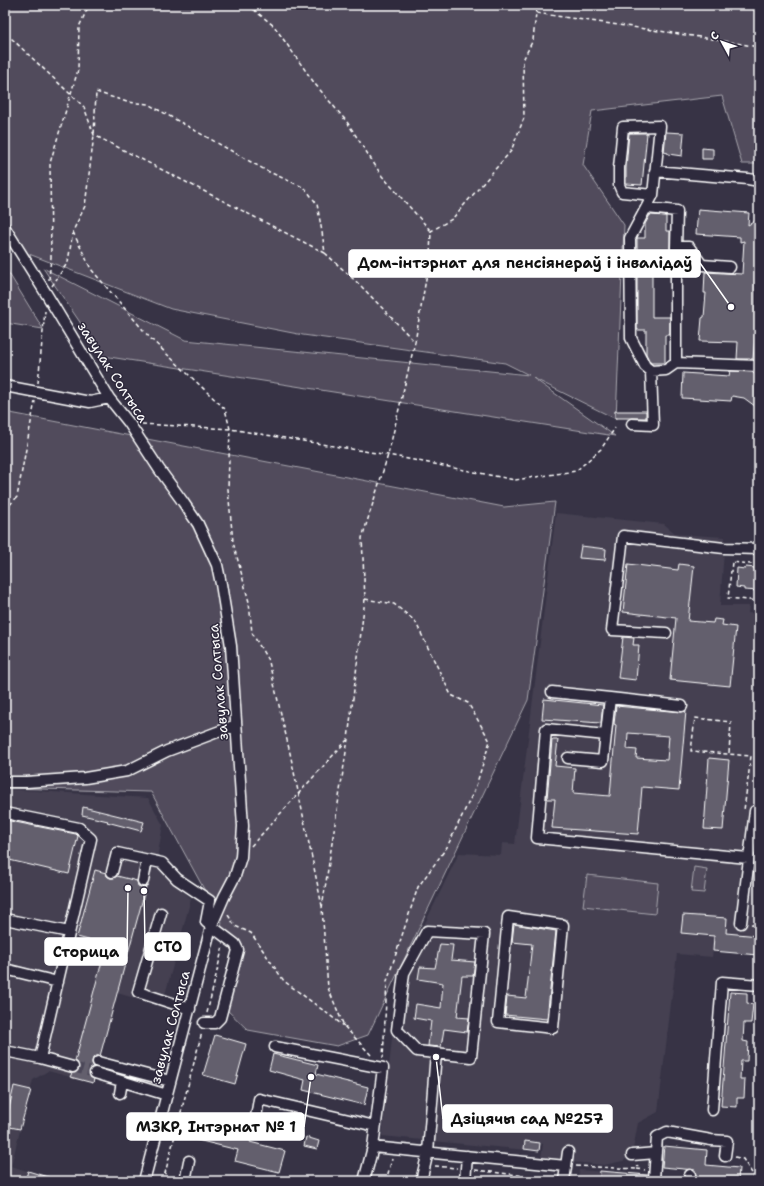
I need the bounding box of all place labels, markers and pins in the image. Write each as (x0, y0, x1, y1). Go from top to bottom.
callout: Дом-інтэрнат для пенсіянераў і інвалідаў (349, 250, 700, 277)
callout: СТО (145, 933, 190, 960)
callout: Сторица (45, 938, 127, 965)
callout: Дзіцячы сад №257 (443, 1105, 612, 1132)
callout: МЗКР, Інтэрнат № 1 (127, 1113, 304, 1140)

